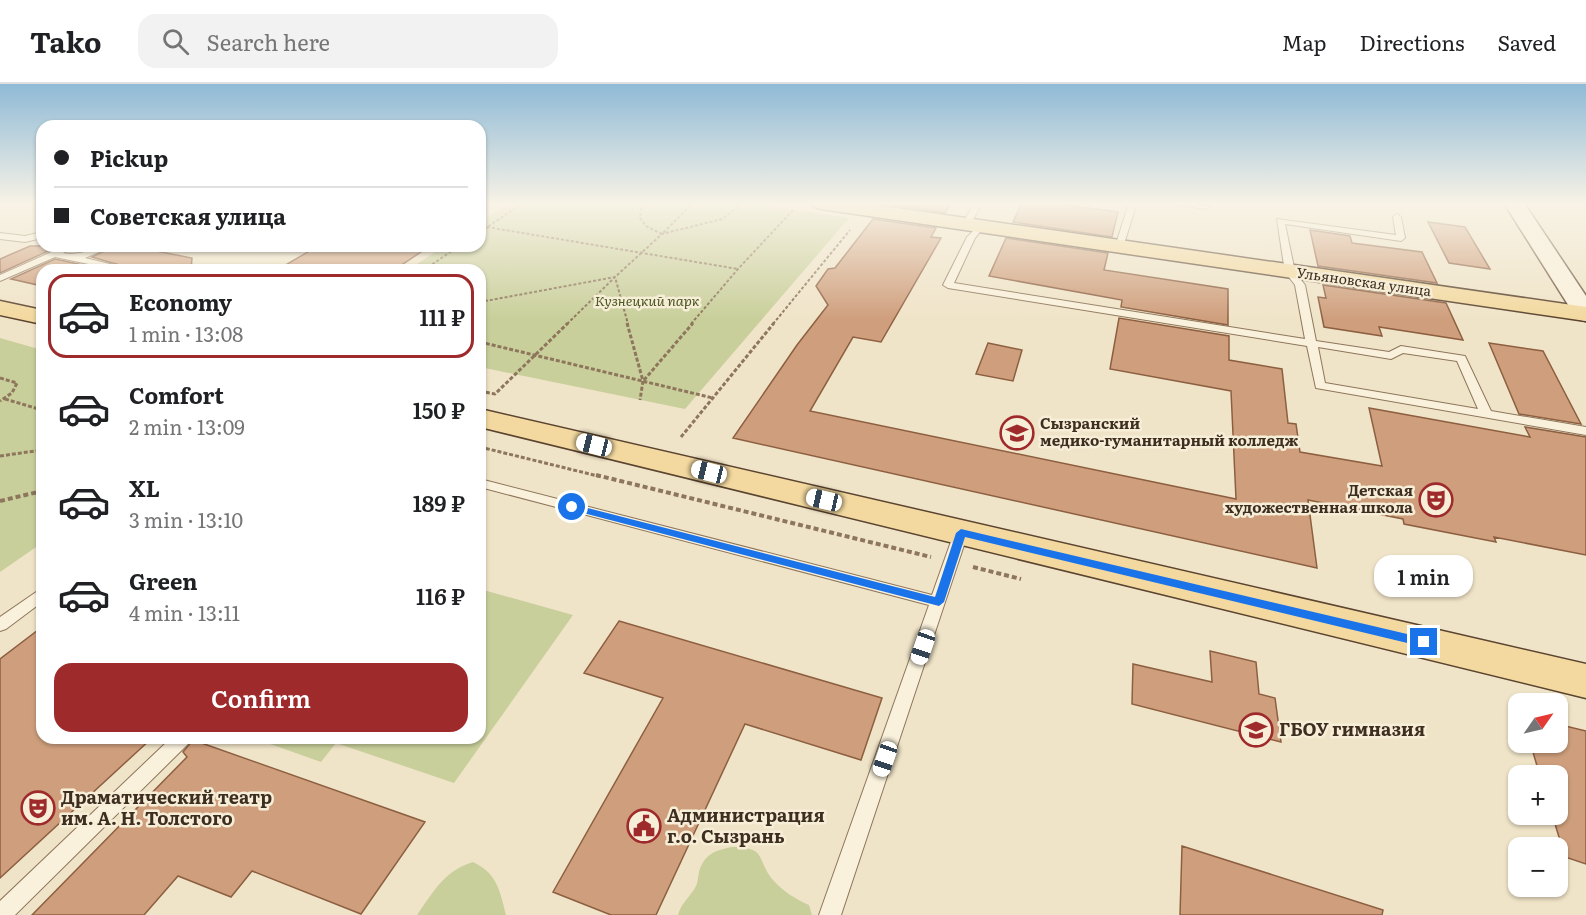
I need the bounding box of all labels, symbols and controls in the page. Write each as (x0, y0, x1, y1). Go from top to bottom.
search box (138, 14, 558, 68)
text: Tako (30, 20, 102, 62)
icon: search (159, 25, 192, 58)
text: Search here (207, 25, 330, 58)
text: Map (1282, 26, 1327, 57)
text: Directions (1360, 26, 1465, 57)
text: Saved (1498, 26, 1556, 57)
text: Pickup (90, 141, 168, 174)
text: Советская улица (90, 199, 286, 232)
street label: Ульяновская улица (1296, 262, 1433, 300)
text: Economy (129, 285, 232, 318)
icon: car (57, 289, 111, 343)
park label: Кузнецкий парк (595, 290, 700, 310)
text: 111 ₽ (419, 300, 465, 333)
text: 1 min · 13:08 (129, 318, 243, 348)
text: Comfort (129, 378, 224, 411)
icon: car (57, 382, 111, 436)
text: 150 ₽ (413, 393, 465, 426)
text: 2 min · 13:09 (129, 411, 245, 441)
place label: Сызранский медико-гуманитарный колледж (1040, 411, 1298, 451)
school or university icon: Сызранский медико-гуманитарный колледж (999, 415, 1035, 451)
car (574, 432, 614, 458)
car (689, 459, 729, 485)
text: XL (129, 471, 160, 504)
icon: car (57, 475, 111, 529)
place label: Детская художественная школа (1225, 478, 1413, 518)
theatre icon: Детская художественная школа (1418, 482, 1454, 518)
text: 189 ₽ (413, 486, 465, 519)
car (804, 487, 844, 513)
route start (558, 493, 585, 520)
text: 3 min · 13:10 (129, 504, 243, 534)
callout: 1 min (1374, 555, 1474, 597)
text: 1 min (1397, 561, 1450, 591)
text: Green (129, 564, 198, 597)
icon: car (57, 568, 111, 622)
text: 116 ₽ (416, 579, 465, 612)
text: 4 min · 13:11 (129, 597, 240, 627)
car (909, 627, 937, 667)
route end (1410, 628, 1437, 655)
button: Confirm (54, 663, 468, 732)
north arrow (1508, 693, 1568, 753)
map controls (1508, 693, 1568, 897)
school or university icon: ГБОУ гимназия (1238, 712, 1274, 748)
place label: ГБОУ гимназия (1279, 715, 1425, 742)
car (871, 739, 899, 779)
button: + (1508, 765, 1568, 825)
place label: Драматический театр им. А. Н. Толстого (61, 783, 272, 831)
theatre icon: Драматический театр им. А. Н. Толстого (20, 790, 56, 826)
place label: Администрация г.о. Сызрань (667, 801, 825, 849)
public building icon: Администрация г.о. Сызрань (626, 808, 662, 844)
button: − (1508, 837, 1568, 897)

